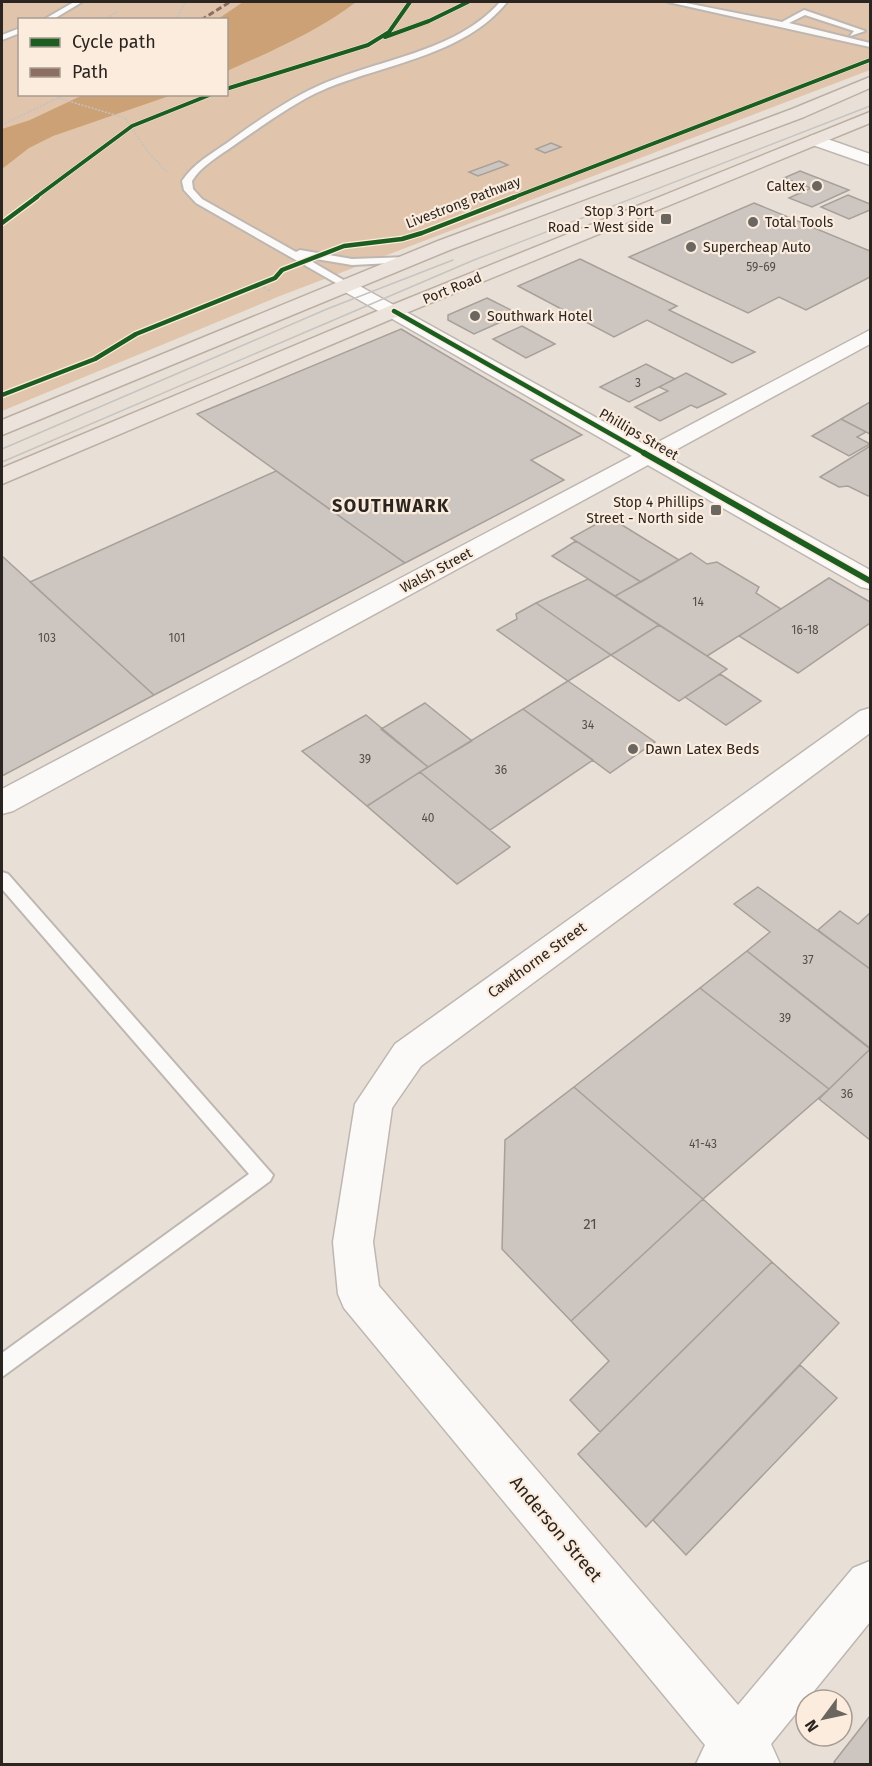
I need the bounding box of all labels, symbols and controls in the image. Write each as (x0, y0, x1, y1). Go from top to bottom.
legend (18, 18, 228, 96)
text: Cycle path (72, 31, 156, 53)
text: Path (72, 61, 108, 83)
street label: Livestrong Pathway (403, 173, 523, 232)
place label: Caltex (767, 178, 805, 195)
marker: Caltex (810, 179, 824, 193)
place label: Stop 3 Port Road - West side (548, 203, 655, 236)
marker: Stop 3 Port Road - West side (659, 212, 673, 226)
place label: Total Tools (765, 214, 834, 231)
marker: Total Tools (746, 215, 760, 229)
place label: Supercheap Auto (703, 239, 811, 256)
marker: Supercheap Auto (684, 240, 698, 254)
house number: 59-69 (746, 260, 776, 274)
street label: Port Road (420, 269, 484, 308)
place label: Southwark Hotel (487, 308, 592, 325)
marker: Southwark Hotel (468, 309, 482, 323)
house number: 3 (635, 376, 641, 390)
street label: Phillips Street (596, 405, 682, 464)
place label: Stop 4 Phillips Street - North side (586, 494, 704, 527)
district label: SOUTHWARK (332, 495, 450, 517)
marker: Stop 4 Phillips Street - North side (709, 503, 723, 517)
street label: Walsh Street (397, 544, 476, 597)
house number: 14 (692, 595, 704, 609)
house number: 16-18 (791, 623, 819, 637)
house number: 103 (38, 631, 56, 645)
house number: 101 (169, 631, 185, 645)
house number: 34 (582, 718, 595, 732)
place label: Dawn Latex Beds (645, 740, 759, 758)
marker: Dawn Latex Beds (626, 742, 640, 756)
house number: 39 (359, 752, 371, 766)
house number: 36 (495, 763, 507, 777)
house number: 40 (421, 811, 435, 825)
street label: Cawthorne Street (484, 918, 590, 1002)
house number: 37 (802, 953, 814, 967)
house number: 39 (779, 1011, 791, 1025)
house number: 36 (841, 1087, 853, 1101)
house number: 41-43 (689, 1137, 717, 1151)
house number: 21 (583, 1215, 597, 1233)
street label: Anderson Street (505, 1472, 607, 1587)
north arrow (794, 1688, 854, 1748)
text: N (801, 1716, 823, 1736)

